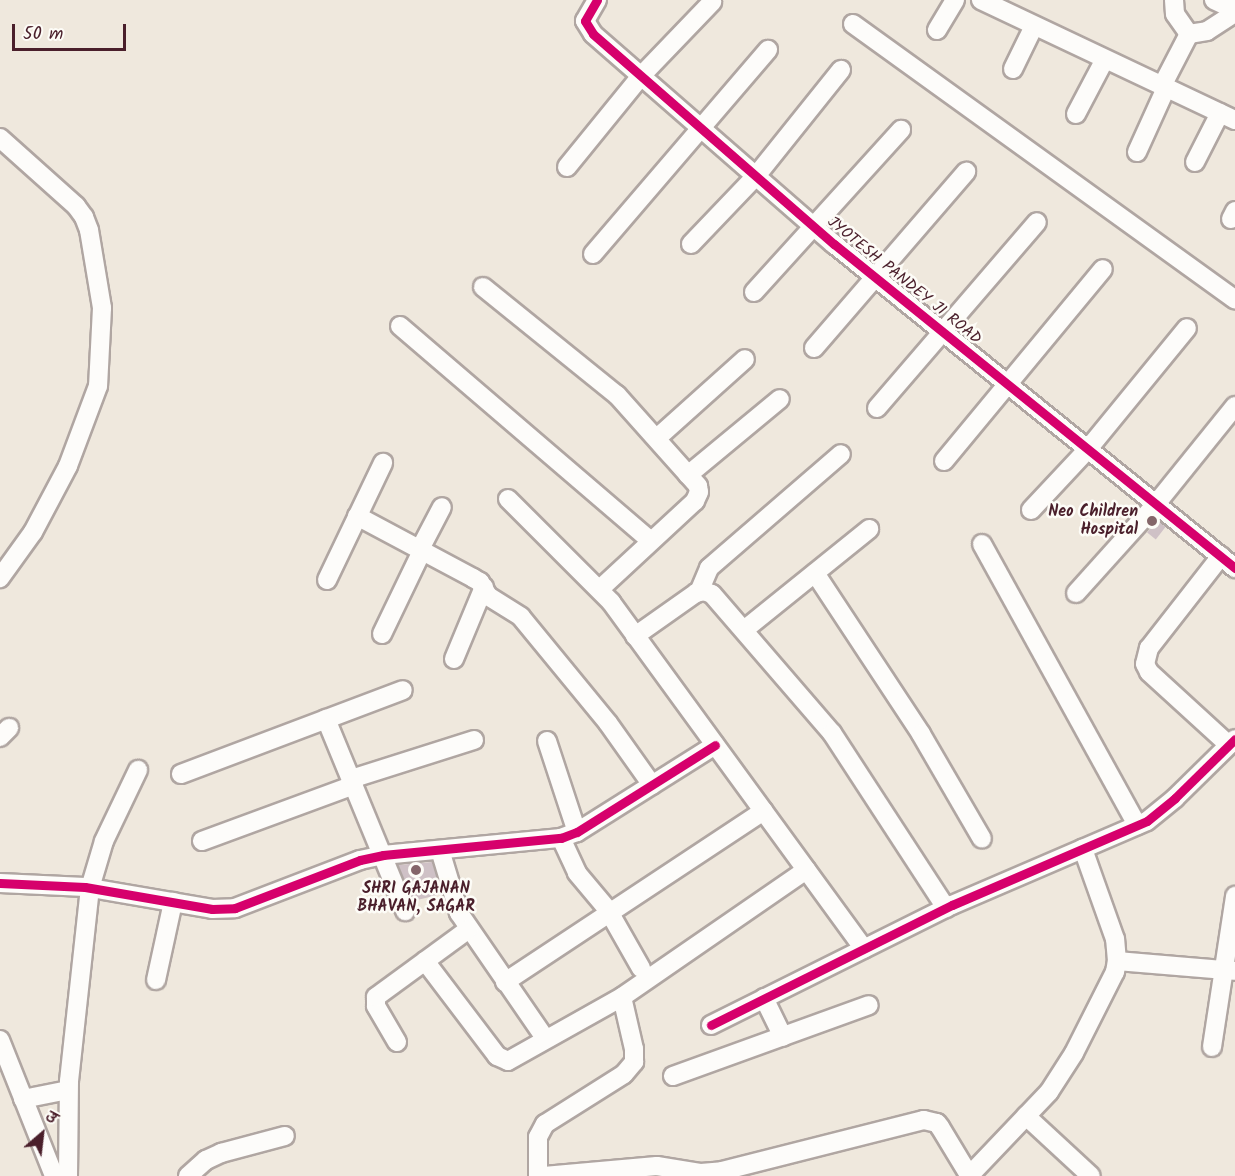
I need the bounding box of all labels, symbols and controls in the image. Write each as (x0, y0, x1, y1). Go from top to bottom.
scale bar (15, 12, 129, 50)
text: 50 m (23, 20, 63, 49)
street label: JYOTESH PANDEY JI ROAD (823, 213, 985, 349)
place label: Neo Children Hospital (1048, 502, 1138, 540)
marker: Neo Children Hospital (1143, 512, 1161, 530)
marker: SHRI GAJANAN BHAVAN, SAGAR (409, 863, 423, 877)
place label: SHRI GAJANAN BHAVAN, SAGAR (357, 879, 475, 917)
north arrow (12, 1104, 72, 1164)
text: उ (40, 1104, 61, 1131)

